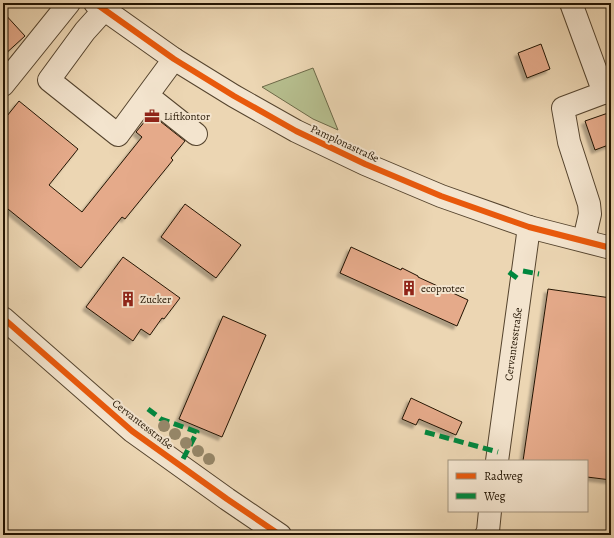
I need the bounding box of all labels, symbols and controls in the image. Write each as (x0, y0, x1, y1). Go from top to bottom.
office icon: Liftkontor (143, 107, 161, 125)
place label: Liftkontor (164, 109, 210, 124)
street label: Pamplonastraße (308, 121, 382, 166)
building icon: ecoprotec (400, 279, 418, 297)
place label: ecoprotec (421, 281, 465, 296)
building icon: Zucker (119, 290, 137, 308)
place label: Zucker (140, 292, 171, 307)
street label: Cervantesstraße (501, 307, 526, 382)
street label: Cervantesstraße (109, 396, 176, 453)
legend (448, 460, 588, 512)
text: Radweg (484, 468, 523, 484)
text: Weg (483, 488, 506, 504)

